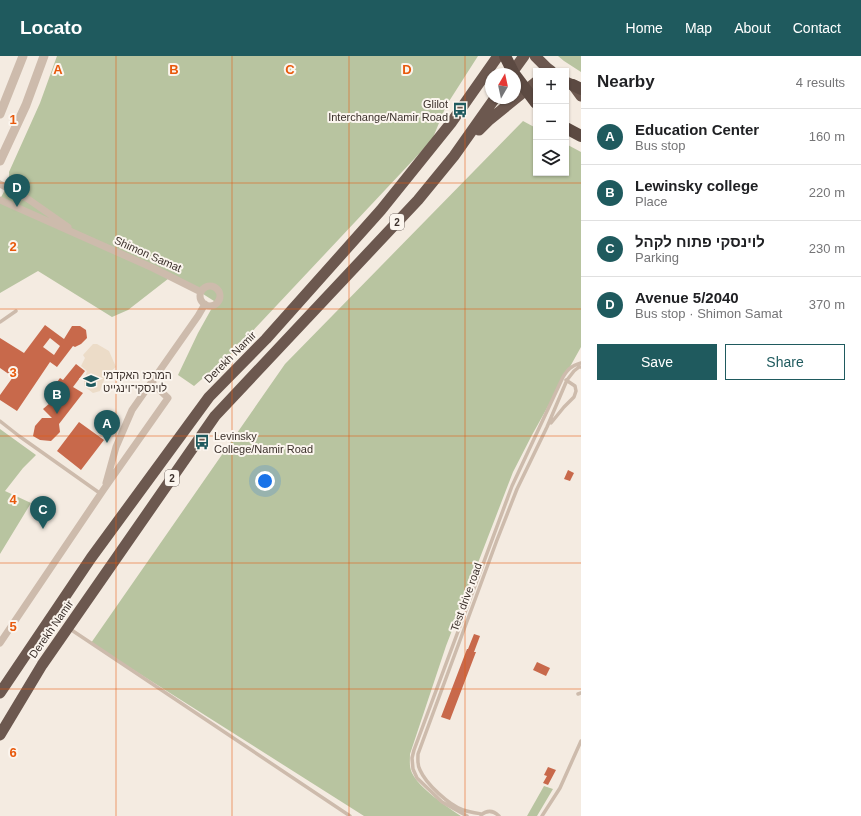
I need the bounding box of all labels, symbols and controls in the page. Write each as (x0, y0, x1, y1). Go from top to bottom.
text: Locato (20, 17, 82, 38)
text: Home (626, 20, 663, 36)
text: Map (685, 20, 712, 36)
text: About (734, 20, 771, 36)
text: Contact (793, 20, 841, 36)
text: A (53, 62, 63, 77)
text: B (169, 62, 179, 77)
text: C (285, 62, 295, 77)
text: D (402, 62, 412, 77)
north arrow (485, 68, 521, 104)
map controls (533, 68, 569, 176)
button: + (533, 68, 569, 104)
text: Nearby (597, 72, 655, 91)
text: 4 results (796, 75, 845, 90)
place label: Glilot Interchange/Namir Road (328, 98, 448, 123)
bus stop icon: Glilot Interchange/Namir Road (451, 101, 469, 119)
button: − (533, 104, 569, 140)
text: 1 (9, 112, 17, 127)
text: Education Center (635, 121, 759, 138)
text: A (605, 129, 615, 144)
text: 160 m (809, 129, 845, 144)
text: Bus stop (635, 138, 686, 153)
button: layers (533, 140, 569, 176)
pin: D (4, 174, 30, 207)
text: Lewinsky college (635, 177, 758, 194)
text: B (605, 185, 615, 200)
text: 220 m (809, 185, 845, 200)
text: Place (635, 194, 668, 209)
road number: 2 (390, 214, 404, 230)
text: לוינסקי פתוח לקהל (635, 233, 765, 250)
street label: Shimon Samat (113, 234, 183, 274)
text: 2 (9, 239, 17, 254)
text: C (605, 241, 615, 256)
text: 230 m (809, 241, 845, 256)
text: Parking (635, 250, 679, 265)
text: Avenue 5/2040 (635, 289, 739, 306)
text: D (605, 297, 615, 312)
text: 370 m (809, 297, 845, 312)
text: Bus stop · Shimon Samat (635, 306, 782, 321)
street label: Derekh Namir (202, 329, 258, 385)
button: Save (597, 344, 717, 380)
button: Share (725, 344, 845, 380)
text: 3 (9, 365, 17, 380)
place label: המרכז האקדמי לוינסקי־וינגייט (103, 369, 172, 394)
school or university icon: המרכז האקדמי לוינסקי־וינגייט (82, 372, 100, 390)
pin: B (44, 381, 70, 414)
pin: A (94, 410, 120, 443)
place label: Levinsky College/Namir Road (214, 430, 313, 455)
bus stop icon: Levinsky College/Namir Road (193, 433, 211, 451)
road number: 2 (165, 470, 179, 486)
your location (255, 471, 275, 491)
text: 4 (9, 492, 17, 507)
pin: C (30, 496, 56, 529)
street label: Test drive road (448, 561, 484, 633)
street label: Derekh Namir (27, 597, 76, 660)
text: 5 (9, 619, 17, 634)
text: 6 (9, 745, 17, 760)

